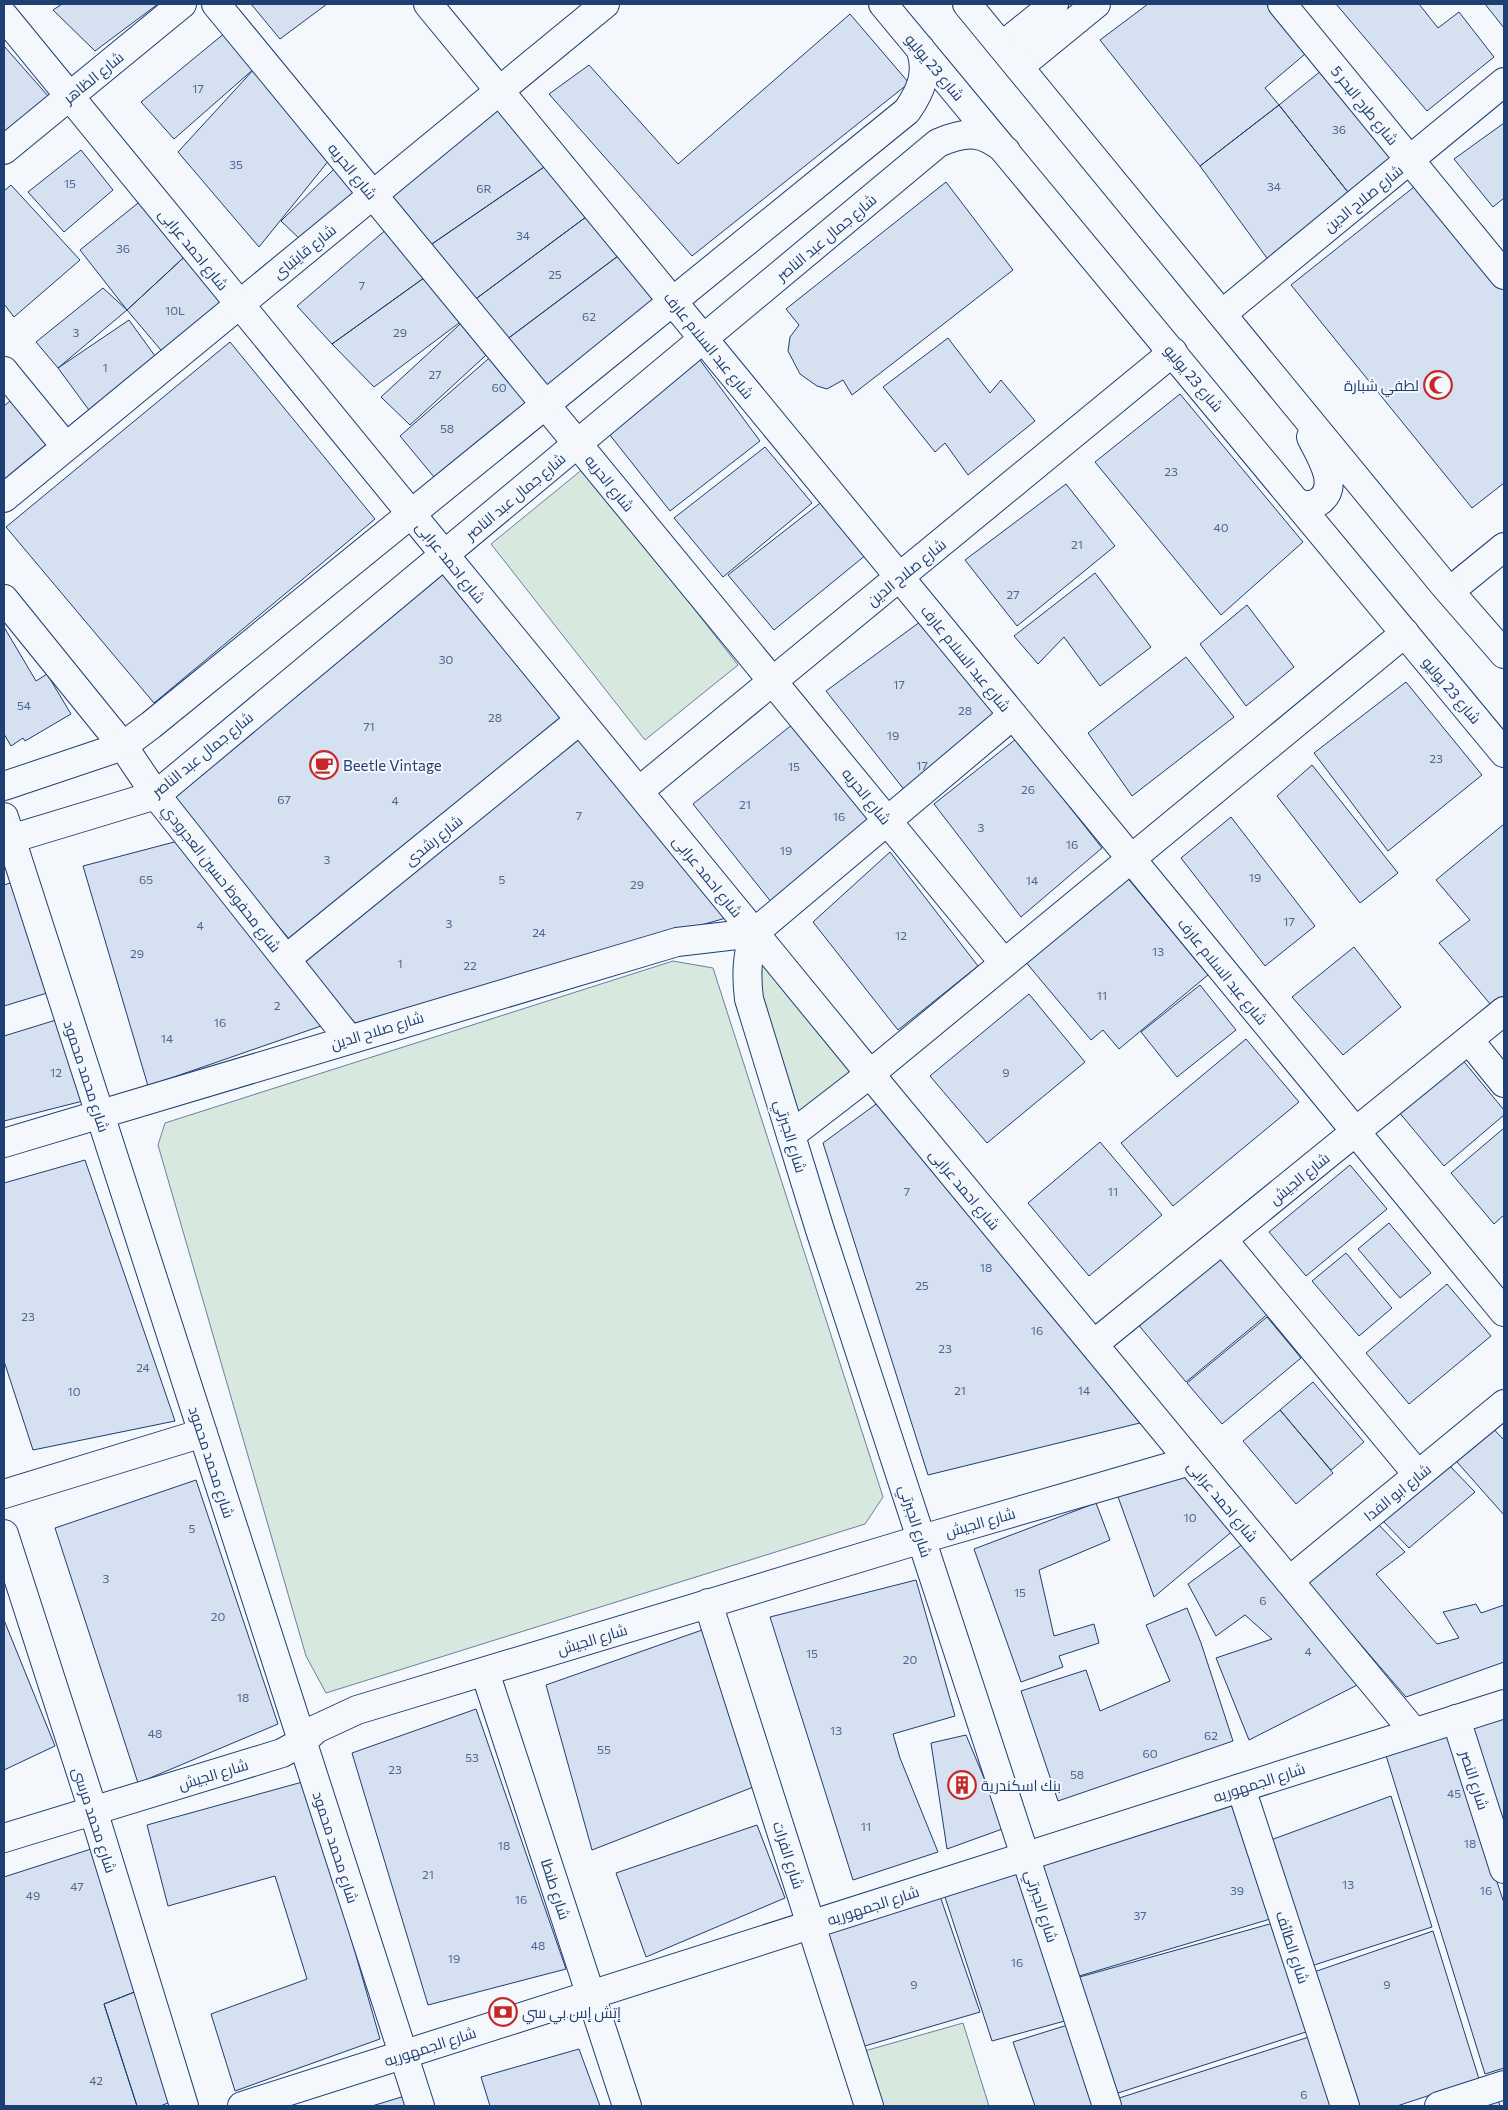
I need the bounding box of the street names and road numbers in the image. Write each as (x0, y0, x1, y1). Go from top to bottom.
street label: شارع 23 يوليو (900, 30, 968, 106)
street label: شارع الظاهر (59, 47, 129, 110)
street label: شارع طرح البحر 5 (1325, 62, 1402, 150)
street label: شارع الحريه (322, 139, 381, 205)
street label: شارع صلاح الدين (1320, 161, 1408, 238)
street label: شارع جمال عبد الناصر (772, 190, 882, 287)
street label: شارع احمد عرابى (153, 204, 232, 295)
street label: شارع قايتباى (269, 220, 341, 284)
street label: شارع عبد السلام عارف (658, 288, 758, 404)
street label: شارع 23 يوليو (1159, 341, 1227, 417)
street label: شارع جمال عبد الناصر (461, 449, 571, 546)
street label: شارع الحريه (579, 451, 638, 517)
street label: شارع احمد عرابى (410, 517, 489, 608)
street label: شارع صلاح الدين (863, 535, 951, 612)
street label: شارع عبد السلام عارف (915, 601, 1015, 717)
street label: شارع 23 يوليو (1417, 653, 1485, 729)
street label: شارع جمال عبد الناصر (147, 708, 258, 803)
street label: شارع الحريه (836, 764, 895, 830)
street label: شارع محفوظ حسين العجرودي (156, 801, 285, 958)
street label: شارع رشدى (400, 811, 468, 871)
street label: شارع احمد عرابى (667, 831, 746, 922)
street label: شارع عبد السلام عارف (1172, 914, 1272, 1030)
street label: شارع صلاح الدين (328, 1007, 427, 1056)
street label: شارع محمد محمود (58, 1018, 114, 1135)
street label: شارع الجبرتي (768, 1097, 811, 1176)
street label: شارع احمد عرابى (924, 1145, 1004, 1235)
street label: شارع الجيش (1265, 1148, 1335, 1210)
street label: شارع محمد محمود (183, 1404, 239, 1521)
street label: شارع احمد عرابى (1182, 1457, 1262, 1547)
street label: شارع ابو الفدا (1360, 1459, 1436, 1527)
street label: شارع الجبرتي (892, 1482, 936, 1561)
street label: شارع الجيش (943, 1503, 1018, 1543)
street label: شارع الجيش (555, 1620, 630, 1661)
street label: شارع النصر (1454, 1747, 1493, 1813)
street label: شارع الجيش (176, 1755, 251, 1796)
street label: شارع الجمهوريه (1211, 1759, 1308, 1808)
street label: شارع محمد مرسى (67, 1765, 121, 1876)
street label: شارع محمد محمود (307, 1789, 363, 1906)
street label: شارع الفرات (767, 1819, 808, 1892)
street label: شارع طنطا (535, 1856, 574, 1923)
street label: شارع الجبرتي (1018, 1867, 1062, 1946)
street label: شارع الجمهوريه (825, 1882, 922, 1931)
street label: شارع الطائف (1270, 1908, 1313, 1987)
street label: شارع الجمهوريه (382, 2023, 479, 2072)

